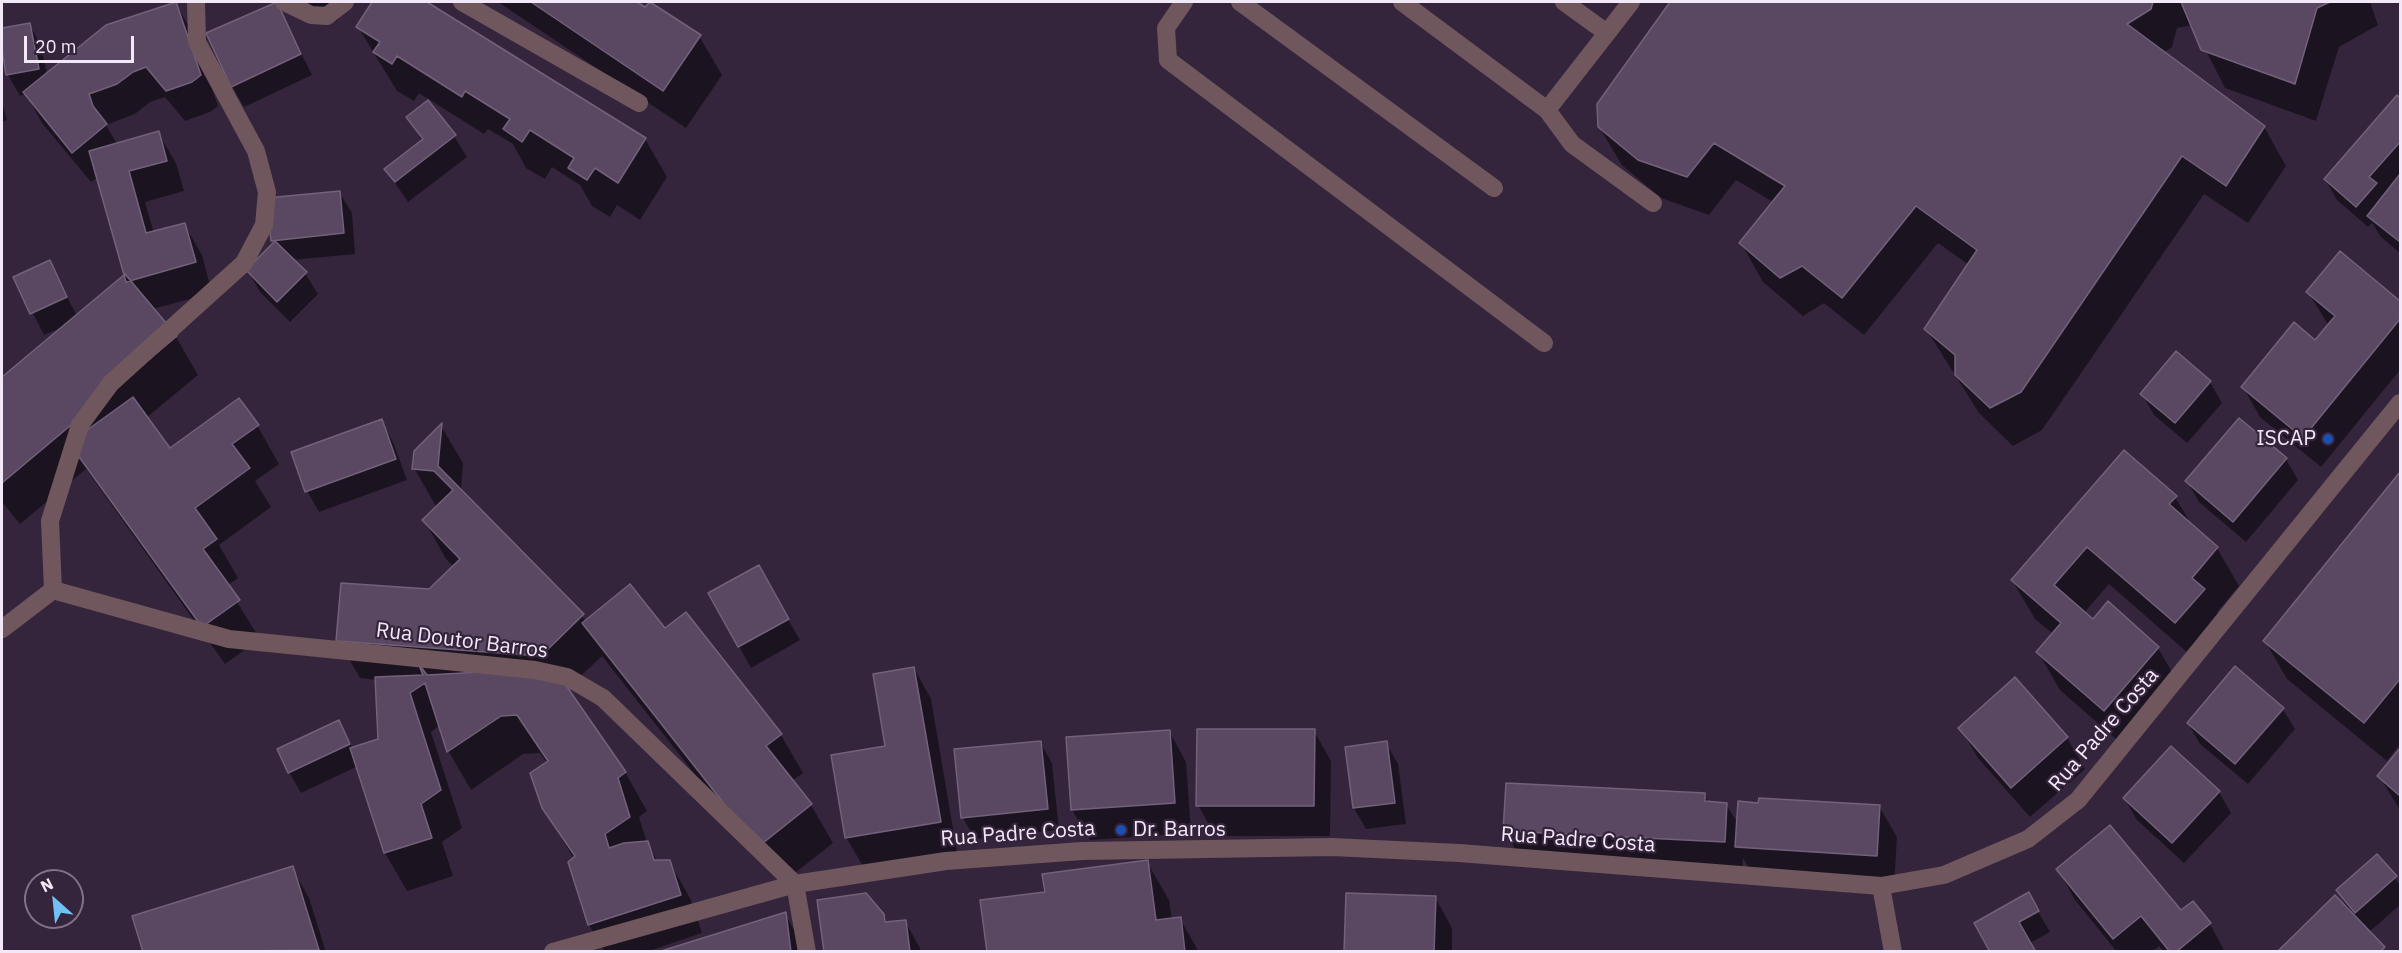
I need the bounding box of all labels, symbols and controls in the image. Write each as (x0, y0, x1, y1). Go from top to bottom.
scale bar (27, 24, 136, 62)
text: 20 m (35, 35, 77, 58)
place label: ISCAP (2256, 426, 2316, 452)
marker: ISCAP (2321, 432, 2335, 446)
street label: Rua Doutor Barros (374, 618, 550, 664)
street label: Rua Padre Costa (2044, 663, 2164, 797)
street label: Rua Padre Costa (940, 816, 1096, 852)
place label: Dr. Barros (1133, 817, 1226, 843)
street label: Rua Padre Costa (1500, 822, 1656, 858)
marker: Dr. Barros (1114, 823, 1128, 837)
north arrow (24, 869, 84, 929)
text: N (37, 873, 56, 896)

